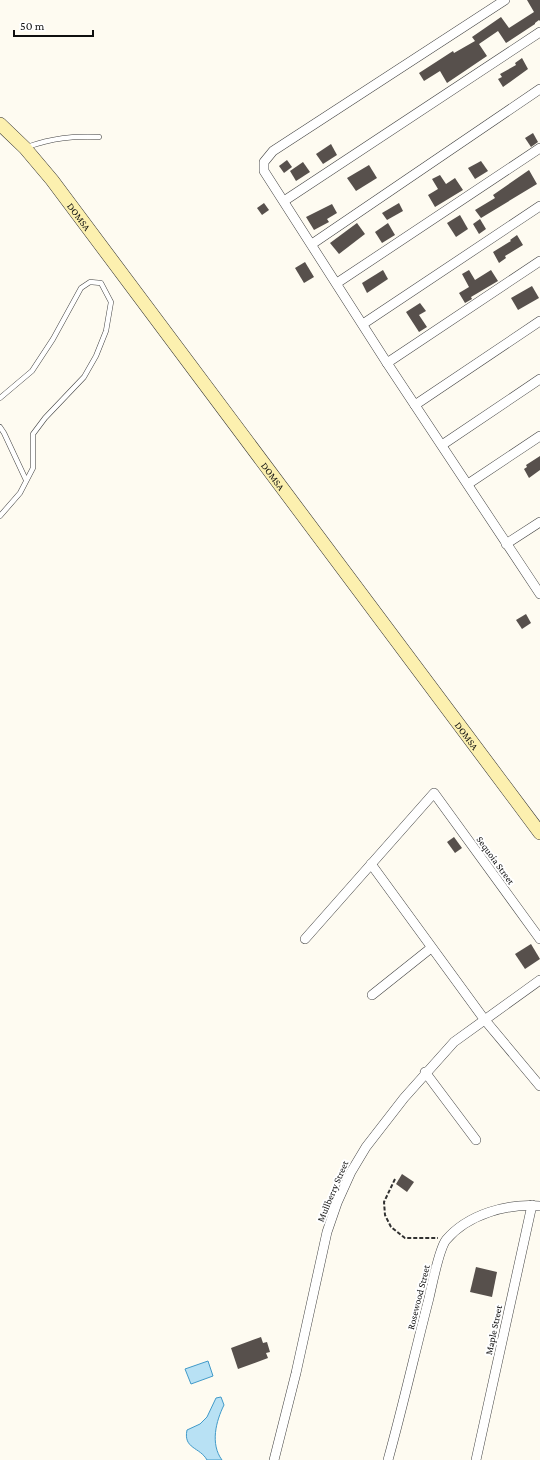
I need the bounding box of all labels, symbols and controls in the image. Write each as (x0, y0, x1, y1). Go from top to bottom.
scale bar (14, 12, 93, 38)
text: 50 m (20, 19, 45, 33)
street label: DOMSA (65, 201, 93, 233)
street label: DOMSA (259, 460, 287, 493)
street label: DOMSA (453, 720, 481, 752)
street label: Sequoia Street (474, 834, 517, 887)
street label: Mullberry Street (315, 1158, 351, 1223)
street label: Rosewood Street (405, 1263, 432, 1331)
street label: Maple Street (483, 1304, 504, 1356)

